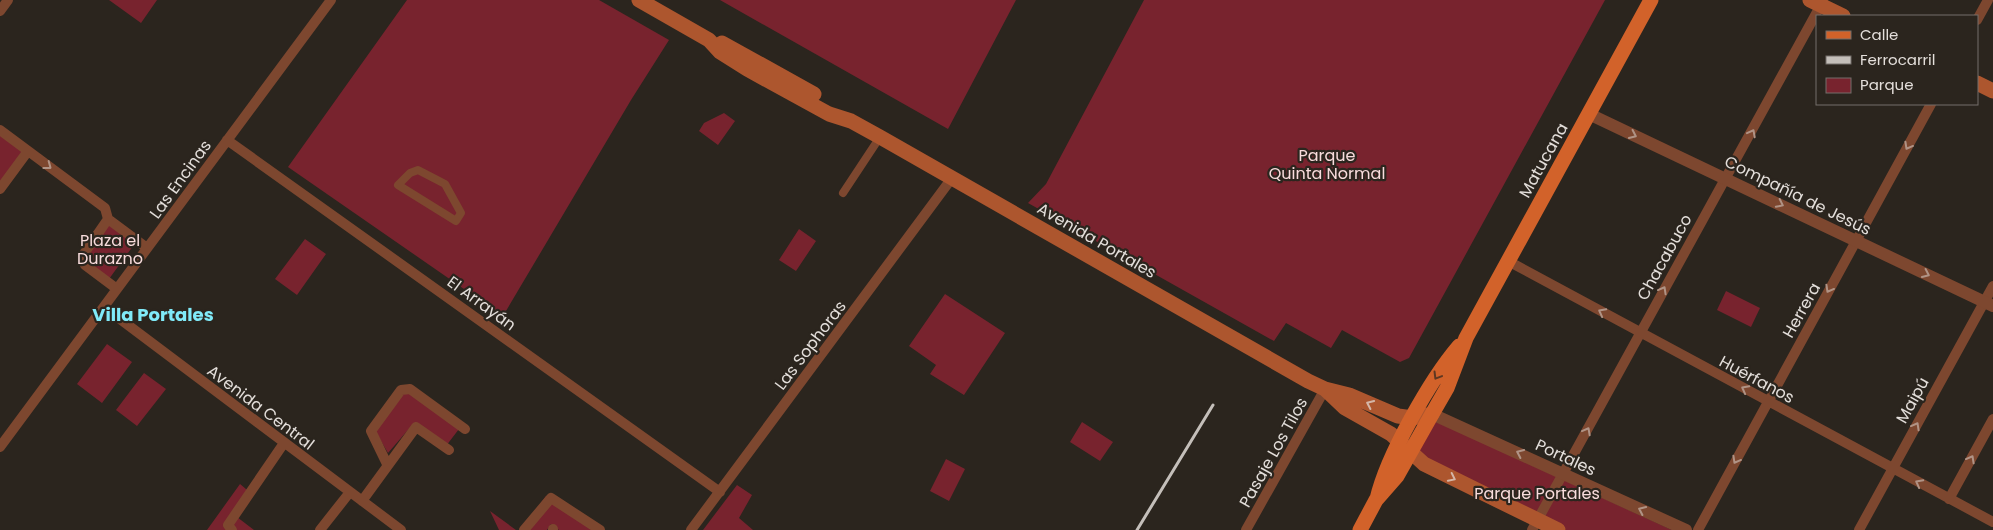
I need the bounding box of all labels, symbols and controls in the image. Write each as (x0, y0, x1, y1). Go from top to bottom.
legend (1816, 15, 1978, 105)
text: Calle (1860, 24, 1898, 45)
text: Ferrocarril (1860, 49, 1935, 70)
text: Parque (1860, 74, 1913, 95)
street label: Matucana (1513, 119, 1573, 202)
one-way arrow (1628, 129, 1637, 139)
one-way arrow (1746, 129, 1756, 138)
street label: Las Encinas (144, 135, 217, 223)
one-way arrow (1904, 141, 1914, 150)
park label: Parque Quinta Normal (1269, 144, 1385, 185)
street label: Compañía de Jesús (1721, 150, 1875, 241)
one-way arrow (43, 161, 52, 170)
street label: Avenida Portales (1033, 197, 1161, 284)
one-way arrow (1775, 198, 1784, 209)
street label: Chacabuco (1631, 210, 1698, 304)
park label: Plaza el Durazno (77, 229, 143, 270)
one-way arrow (1921, 268, 1930, 279)
street label: El Arrayán (443, 271, 521, 336)
street label: Herrera (1777, 279, 1826, 342)
one-way arrow (1825, 284, 1835, 293)
one-way arrow (1657, 286, 1667, 295)
street label: Las Sophoras (769, 296, 852, 395)
district label: Villa Portales (92, 302, 214, 327)
one-way arrow (1598, 308, 1607, 318)
street label: Huérfanos (1715, 350, 1798, 409)
street label: Avenida Central (202, 359, 319, 455)
one-way arrow (1434, 370, 1444, 379)
street label: Maipú (1890, 373, 1935, 428)
one-way arrow (1741, 385, 1750, 395)
street label: Pasaje Los Tilos (1234, 393, 1313, 511)
one-way arrow (1366, 400, 1375, 410)
one-way arrow (1909, 422, 1919, 431)
one-way arrow (1581, 427, 1591, 436)
street label: Portales (1532, 433, 1600, 481)
one-way arrow (1516, 449, 1525, 460)
one-way arrow (1732, 454, 1742, 463)
one-way arrow (1965, 456, 1975, 465)
one-way arrow (1447, 472, 1456, 482)
one-way arrow (1915, 479, 1924, 489)
park label: Parque Portales (1474, 482, 1600, 505)
one-way arrow (1638, 505, 1647, 516)

